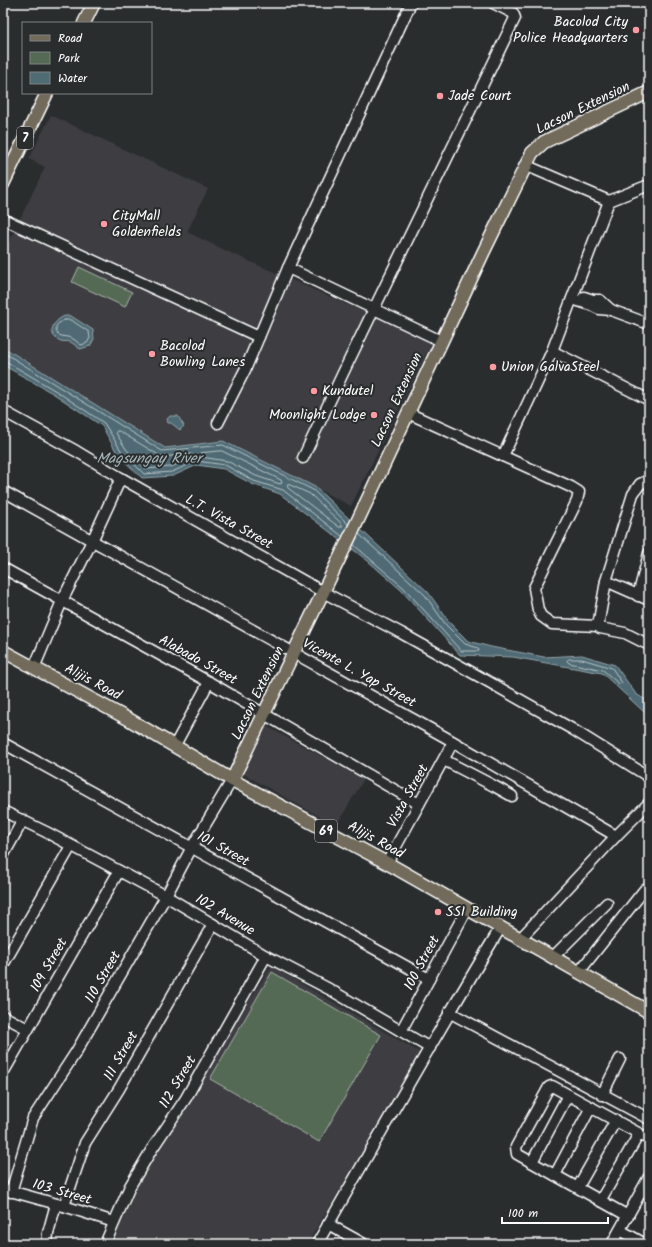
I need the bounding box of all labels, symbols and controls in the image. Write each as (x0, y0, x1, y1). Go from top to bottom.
place label: Bacolod City Police Headquarters (513, 11, 628, 49)
legend (22, 22, 152, 94)
marker: Bacolod City Police Headquarters (631, 25, 641, 35)
text: Road (58, 29, 83, 48)
text: Park (58, 49, 80, 68)
text: Water (58, 69, 88, 88)
street label: Lacson Extension (532, 76, 634, 140)
place label: Jade Court (448, 85, 512, 107)
marker: Jade Court (435, 91, 445, 101)
road number: 7 (17, 127, 33, 149)
place label: CityMall Goldenfields (112, 205, 181, 243)
marker: CityMall Goldenfields (99, 219, 109, 229)
place label: Bacolod Bowling Lanes (160, 335, 245, 373)
marker: Bacolod Bowling Lanes (147, 349, 157, 359)
street label: Lacson Extension (365, 349, 429, 451)
place label: Union GalvaSteel (501, 356, 600, 378)
marker: Union GalvaSteel (488, 362, 498, 372)
place label: Kundutel (322, 380, 374, 402)
marker: Kundutel (309, 386, 319, 396)
place label: Moonlight Lodge (269, 404, 367, 426)
marker: Moonlight Lodge (369, 410, 379, 420)
water label: Magsungay River (96, 447, 205, 471)
street label: L.T. Vista Street (181, 489, 277, 555)
street label: Alabado Street (155, 629, 242, 691)
street label: Vicente L. Yap Street (298, 633, 420, 714)
street label: Lacson Extension (226, 642, 290, 744)
street label: Alijis Road (61, 658, 126, 707)
street label: Vista Street (381, 760, 435, 832)
street label: Alijis Road (344, 815, 409, 865)
road number: 69 (315, 820, 337, 842)
street label: 101 Street (193, 826, 254, 873)
street label: 102 Avenue (191, 888, 260, 942)
place label: SSI Building (446, 901, 518, 923)
marker: SSI Building (433, 907, 443, 917)
street label: 100 Street (398, 931, 446, 994)
street label: 109 Street (25, 933, 74, 996)
street label: 110 Street (79, 946, 127, 1007)
street label: 111 Street (98, 1026, 144, 1085)
street label: 112 Street (154, 1051, 203, 1113)
street label: 103 Street (30, 1173, 95, 1211)
scale bar (502, 1199, 608, 1225)
text: 100 m (508, 1204, 539, 1223)

